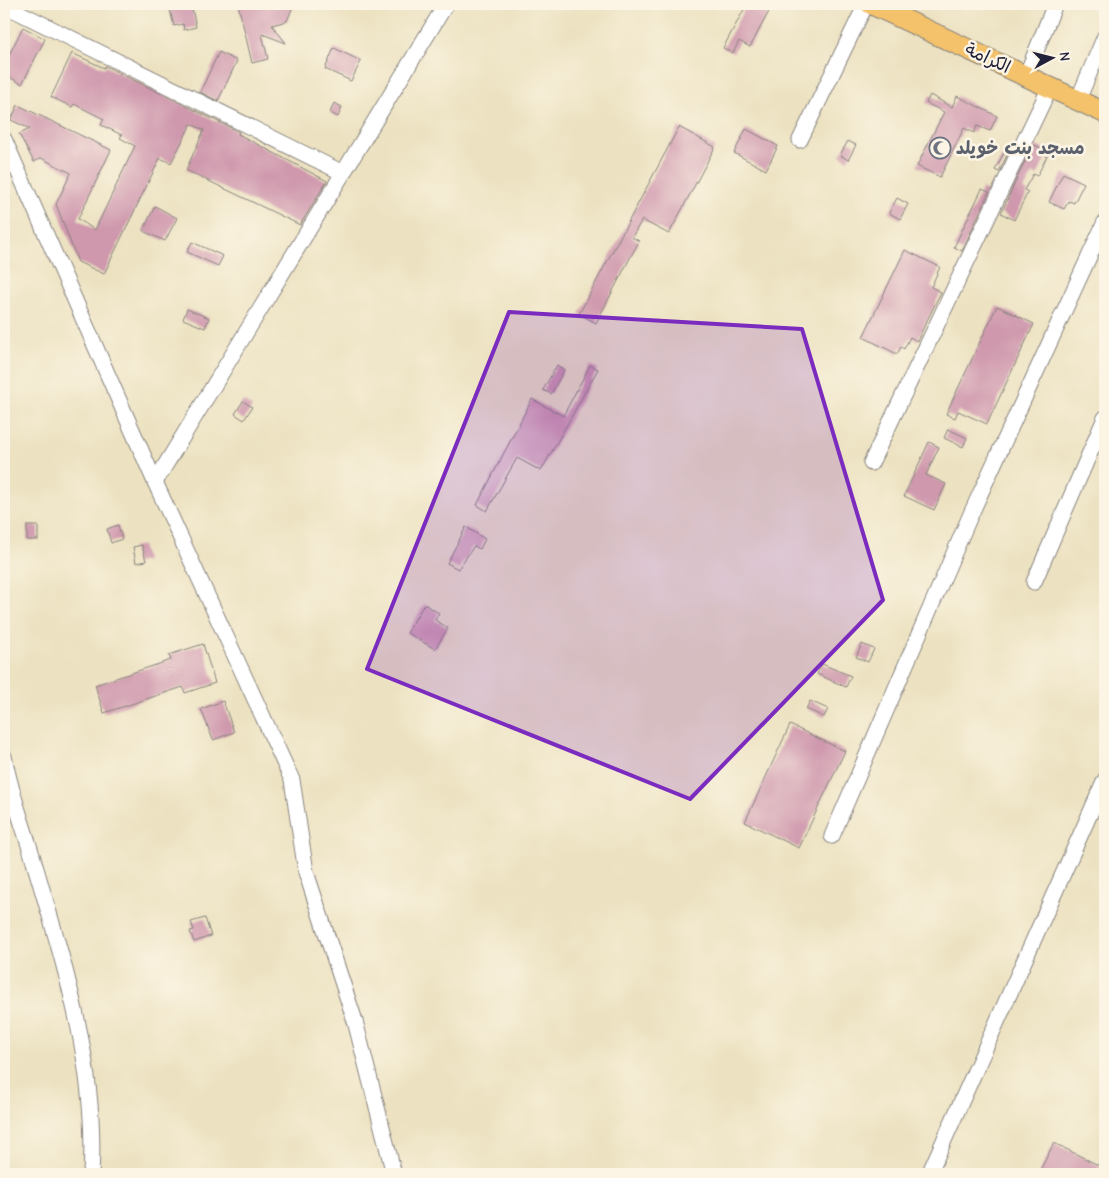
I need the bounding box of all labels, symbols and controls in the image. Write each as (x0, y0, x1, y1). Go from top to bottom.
north arrow (1026, 32, 1076, 82)
street label: الكرامة (962, 39, 1014, 78)
text: N (1055, 51, 1073, 62)
mosque icon: مسجد بنت خويلد (928, 136, 952, 160)
place label: مسجد بنت خويلد (956, 138, 1084, 159)

